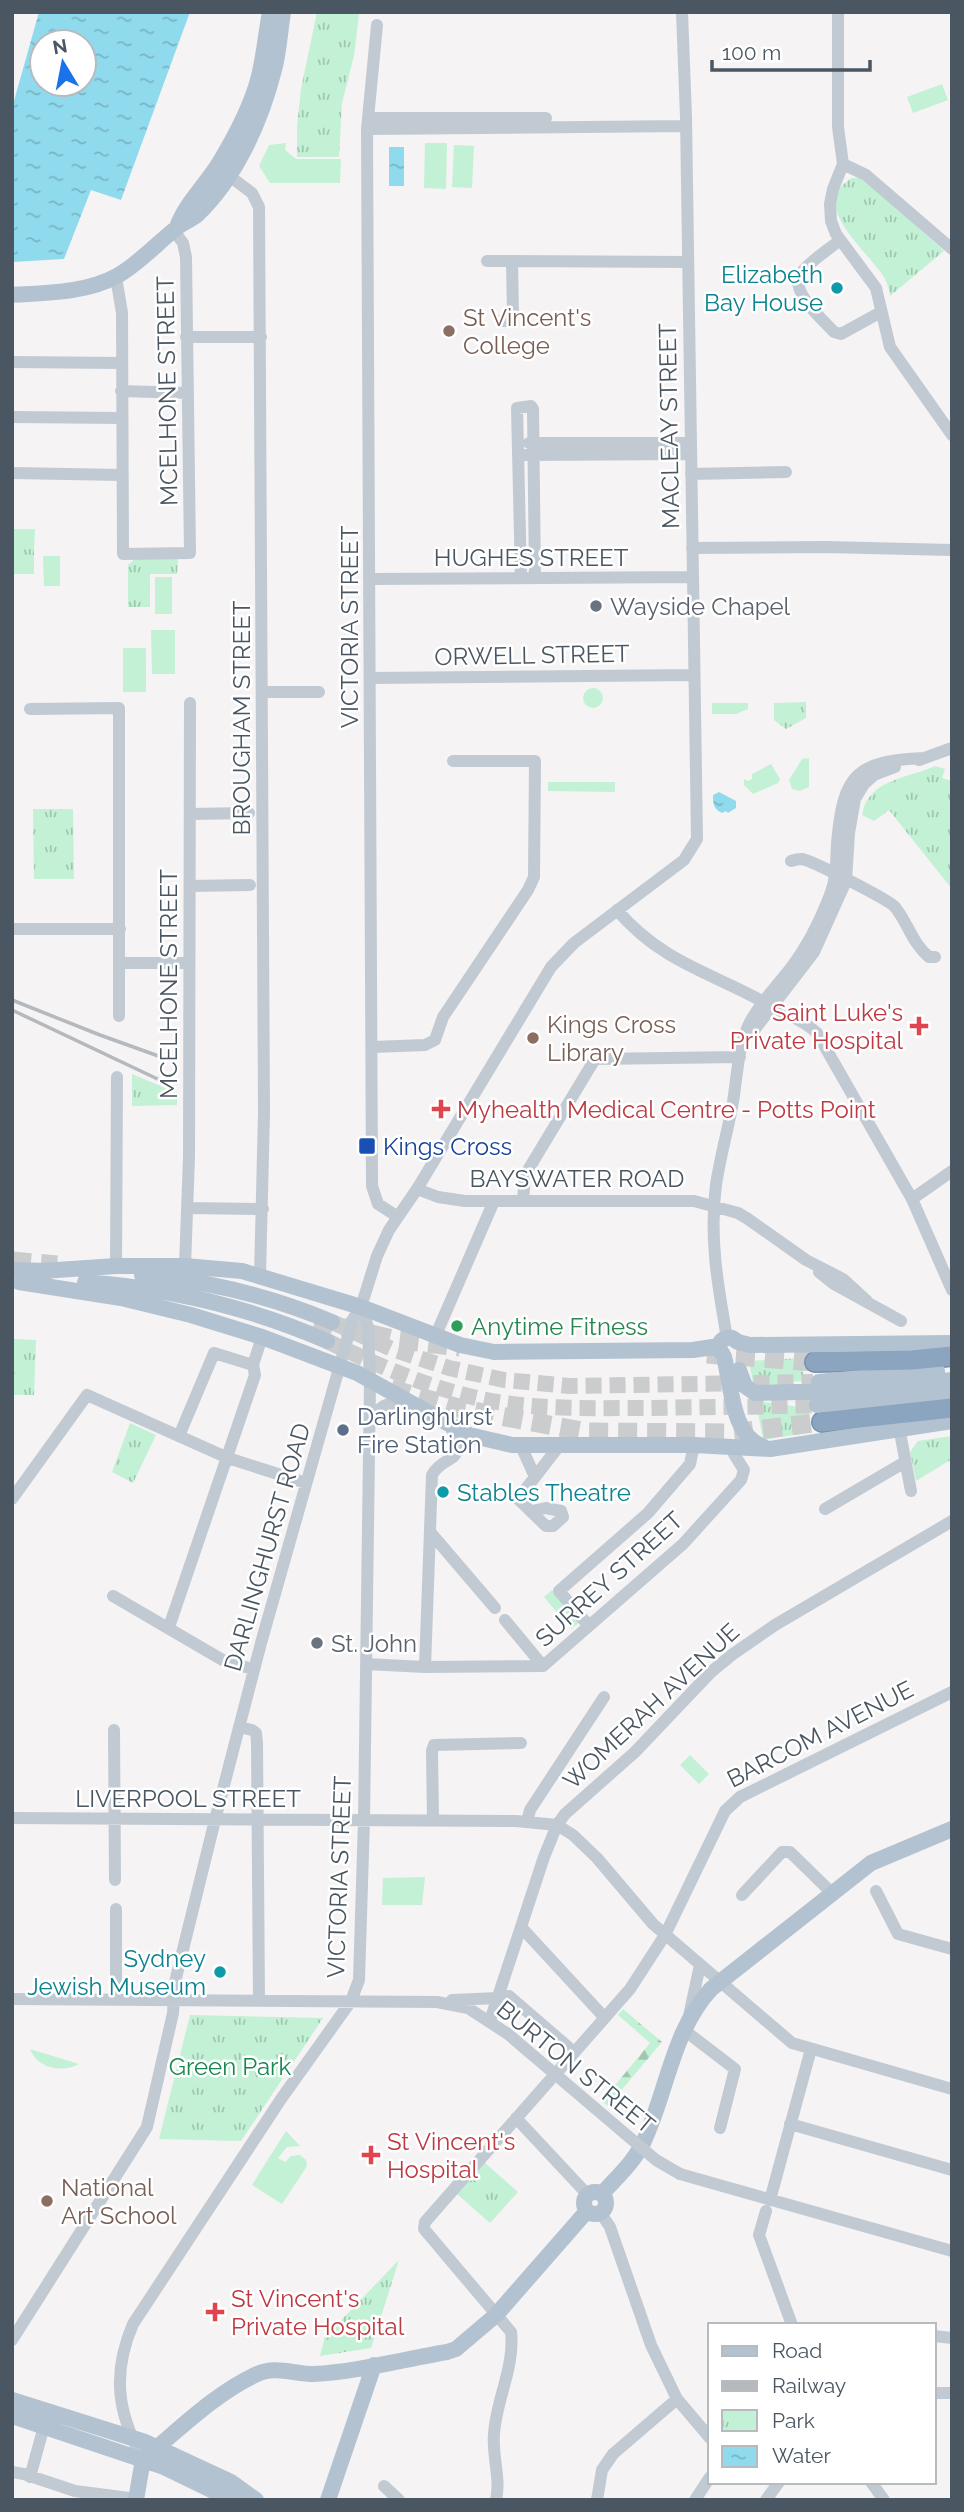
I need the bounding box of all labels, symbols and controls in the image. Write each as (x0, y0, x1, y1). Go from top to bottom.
north arrow (28, 28, 98, 98)
scale bar (712, 28, 870, 72)
text: N (51, 34, 69, 58)
text: 100 m (722, 40, 781, 65)
place label: Elizabeth Bay House (704, 260, 823, 317)
street label: MCELHONE STREET (150, 275, 184, 506)
marker: Elizabeth Bay House (829, 280, 845, 296)
place label: St Vincent's College (463, 303, 591, 360)
marker: St Vincent's College (441, 323, 457, 339)
street label: MACLEAY STREET (653, 323, 685, 529)
street label: VICTORIA STREET (335, 525, 364, 728)
street label: HUGHES STREET (434, 543, 629, 572)
place label: Wayside Chapel (610, 592, 791, 621)
marker: Wayside Chapel (588, 598, 604, 614)
street label: BROUGHAM STREET (227, 600, 256, 835)
street label: ORWELL STREET (434, 639, 630, 671)
street label: MCELHONE STREET (154, 869, 183, 1099)
place label: Saint Luke's Private Hospital (730, 998, 903, 1055)
place label: Kings Cross Library (547, 1010, 676, 1067)
marker: Saint Luke's Private Hospital (909, 1016, 929, 1036)
marker: Kings Cross Library (525, 1030, 541, 1046)
place label: Myhealth Medical Centre - Potts Point (457, 1095, 876, 1124)
marker: Myhealth Medical Centre - Potts Point (431, 1099, 451, 1119)
place label: Kings Cross (383, 1132, 512, 1161)
marker: Kings Cross (357, 1136, 377, 1156)
street label: BAYSWATER ROAD (470, 1164, 684, 1193)
place label: Anytime Fitness (471, 1312, 648, 1341)
marker: Anytime Fitness (449, 1318, 465, 1334)
place label: Darlinghurst Fire Station (357, 1402, 492, 1459)
street label: DARLINGHURST ROAD (218, 1420, 316, 1674)
marker: Darlinghurst Fire Station (335, 1422, 351, 1438)
place label: Stables Theatre (457, 1478, 631, 1507)
marker: Stables Theatre (435, 1484, 451, 1500)
street label: SURREY STREET (529, 1505, 689, 1653)
street label: WOMERAH AVENUE (557, 1617, 745, 1795)
place label: St. John (331, 1629, 417, 1658)
marker: St. John (309, 1635, 325, 1651)
street label: BARCOM AVENUE (722, 1674, 918, 1794)
street label: VICTORIA STREET (321, 1775, 357, 1979)
street label: LIVERPOOL STREET (75, 1784, 301, 1813)
place label: Sydney Jewish Museum (27, 1944, 206, 2001)
marker: Sydney Jewish Museum (212, 1964, 228, 1980)
street label: BURTON STREET (491, 1994, 661, 2140)
park label: Green Park (169, 2052, 292, 2081)
place label: St Vincent's Hospital (387, 2127, 515, 2184)
marker: St Vincent's Hospital (361, 2145, 381, 2165)
place label: National Art School (61, 2173, 177, 2230)
marker: National Art School (39, 2193, 55, 2209)
place label: St Vincent's Private Hospital (231, 2284, 405, 2341)
marker: St Vincent's Private Hospital (205, 2302, 225, 2322)
legend (708, 2323, 936, 2484)
text: Road (772, 2338, 822, 2363)
text: Railway (772, 2373, 846, 2398)
text: Park (772, 2408, 815, 2433)
text: Water (772, 2443, 831, 2468)

